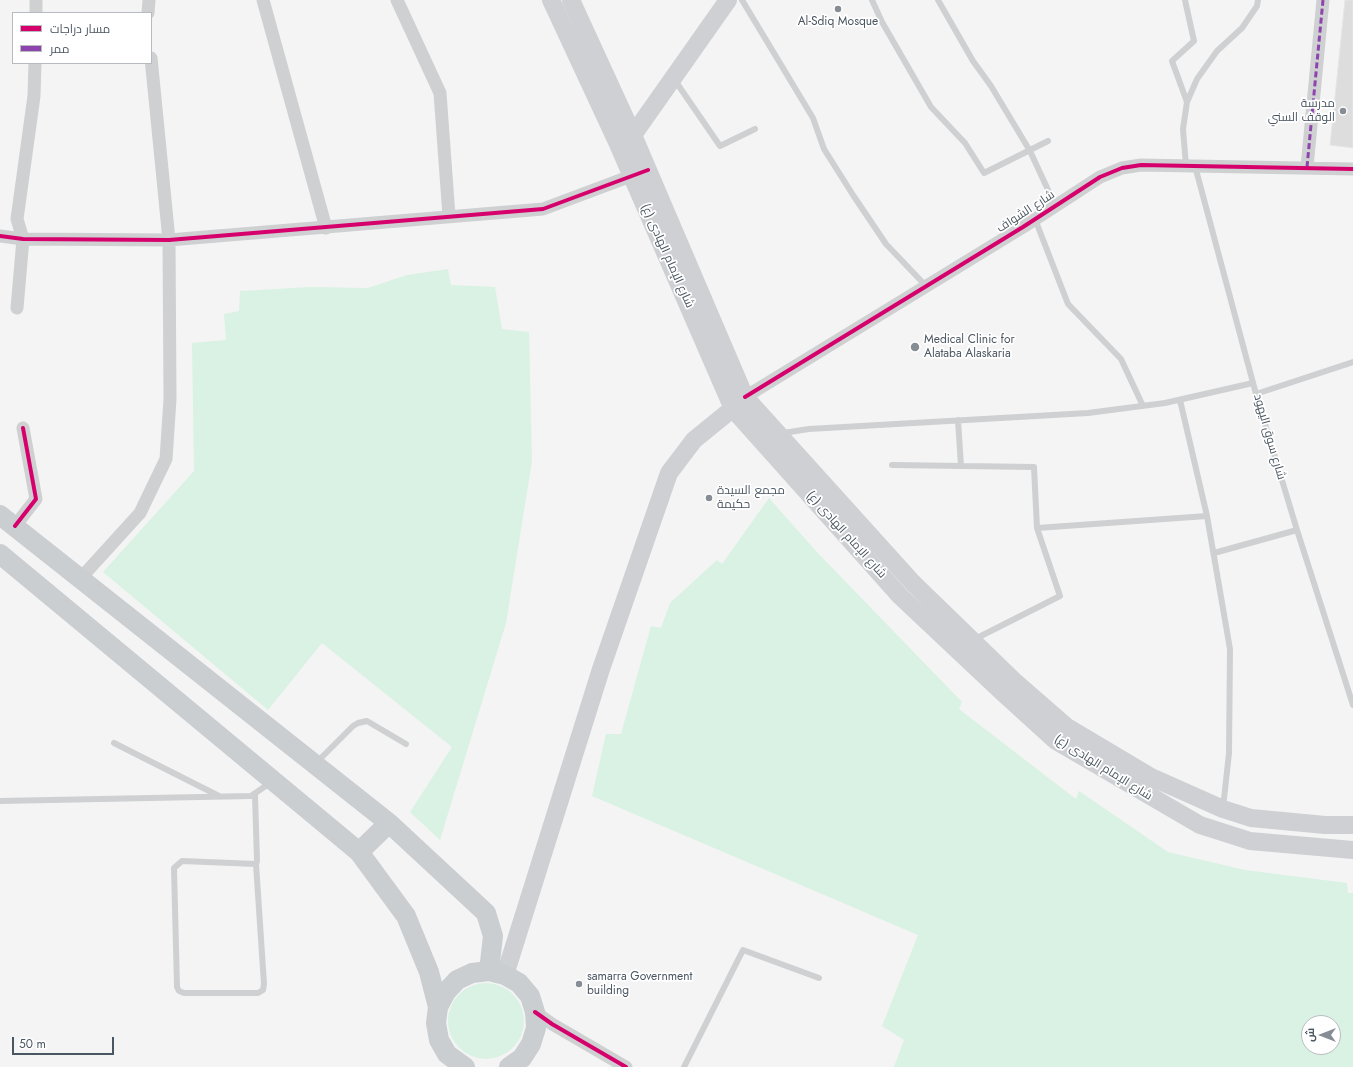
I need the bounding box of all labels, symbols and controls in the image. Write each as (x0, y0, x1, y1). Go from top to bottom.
marker: Al-Sdiq Mosque (833, 4, 843, 14)
legend (12, 12, 152, 64)
place label: Al-Sdiq Mosque (798, 15, 878, 29)
text: مسار دراجات (50, 20, 110, 38)
text: ممر (50, 40, 69, 58)
place label: مدرسة الوقف السني (1268, 97, 1335, 125)
marker: مدرسة الوقف السني (1338, 106, 1348, 116)
street label: شارع الشواف (994, 188, 1058, 236)
street label: شارع الإمام الهادی (ع) (638, 202, 696, 310)
place label: Medical Clinic for Alataba Alaskaria (924, 333, 1015, 361)
marker: Medical Clinic for Alataba Alaskaria (909, 341, 921, 353)
street label: شارع سوق اليهود (1250, 393, 1288, 481)
place label: مجمع السيدة حكيمة (717, 484, 785, 512)
street label: شارع الإمام الهادی (ع) (803, 488, 889, 582)
marker: مجمع السيدة حكيمة (704, 493, 714, 503)
street label: شارع الإمام الهادی (ع) (1052, 732, 1154, 804)
place label: samarra Government building (587, 970, 692, 998)
marker: samarra Government building (574, 979, 584, 989)
north arrow (1301, 1015, 1341, 1055)
text: ش (1302, 1028, 1318, 1042)
scale bar (14, 1029, 116, 1055)
text: 50 m (19, 1035, 46, 1053)

